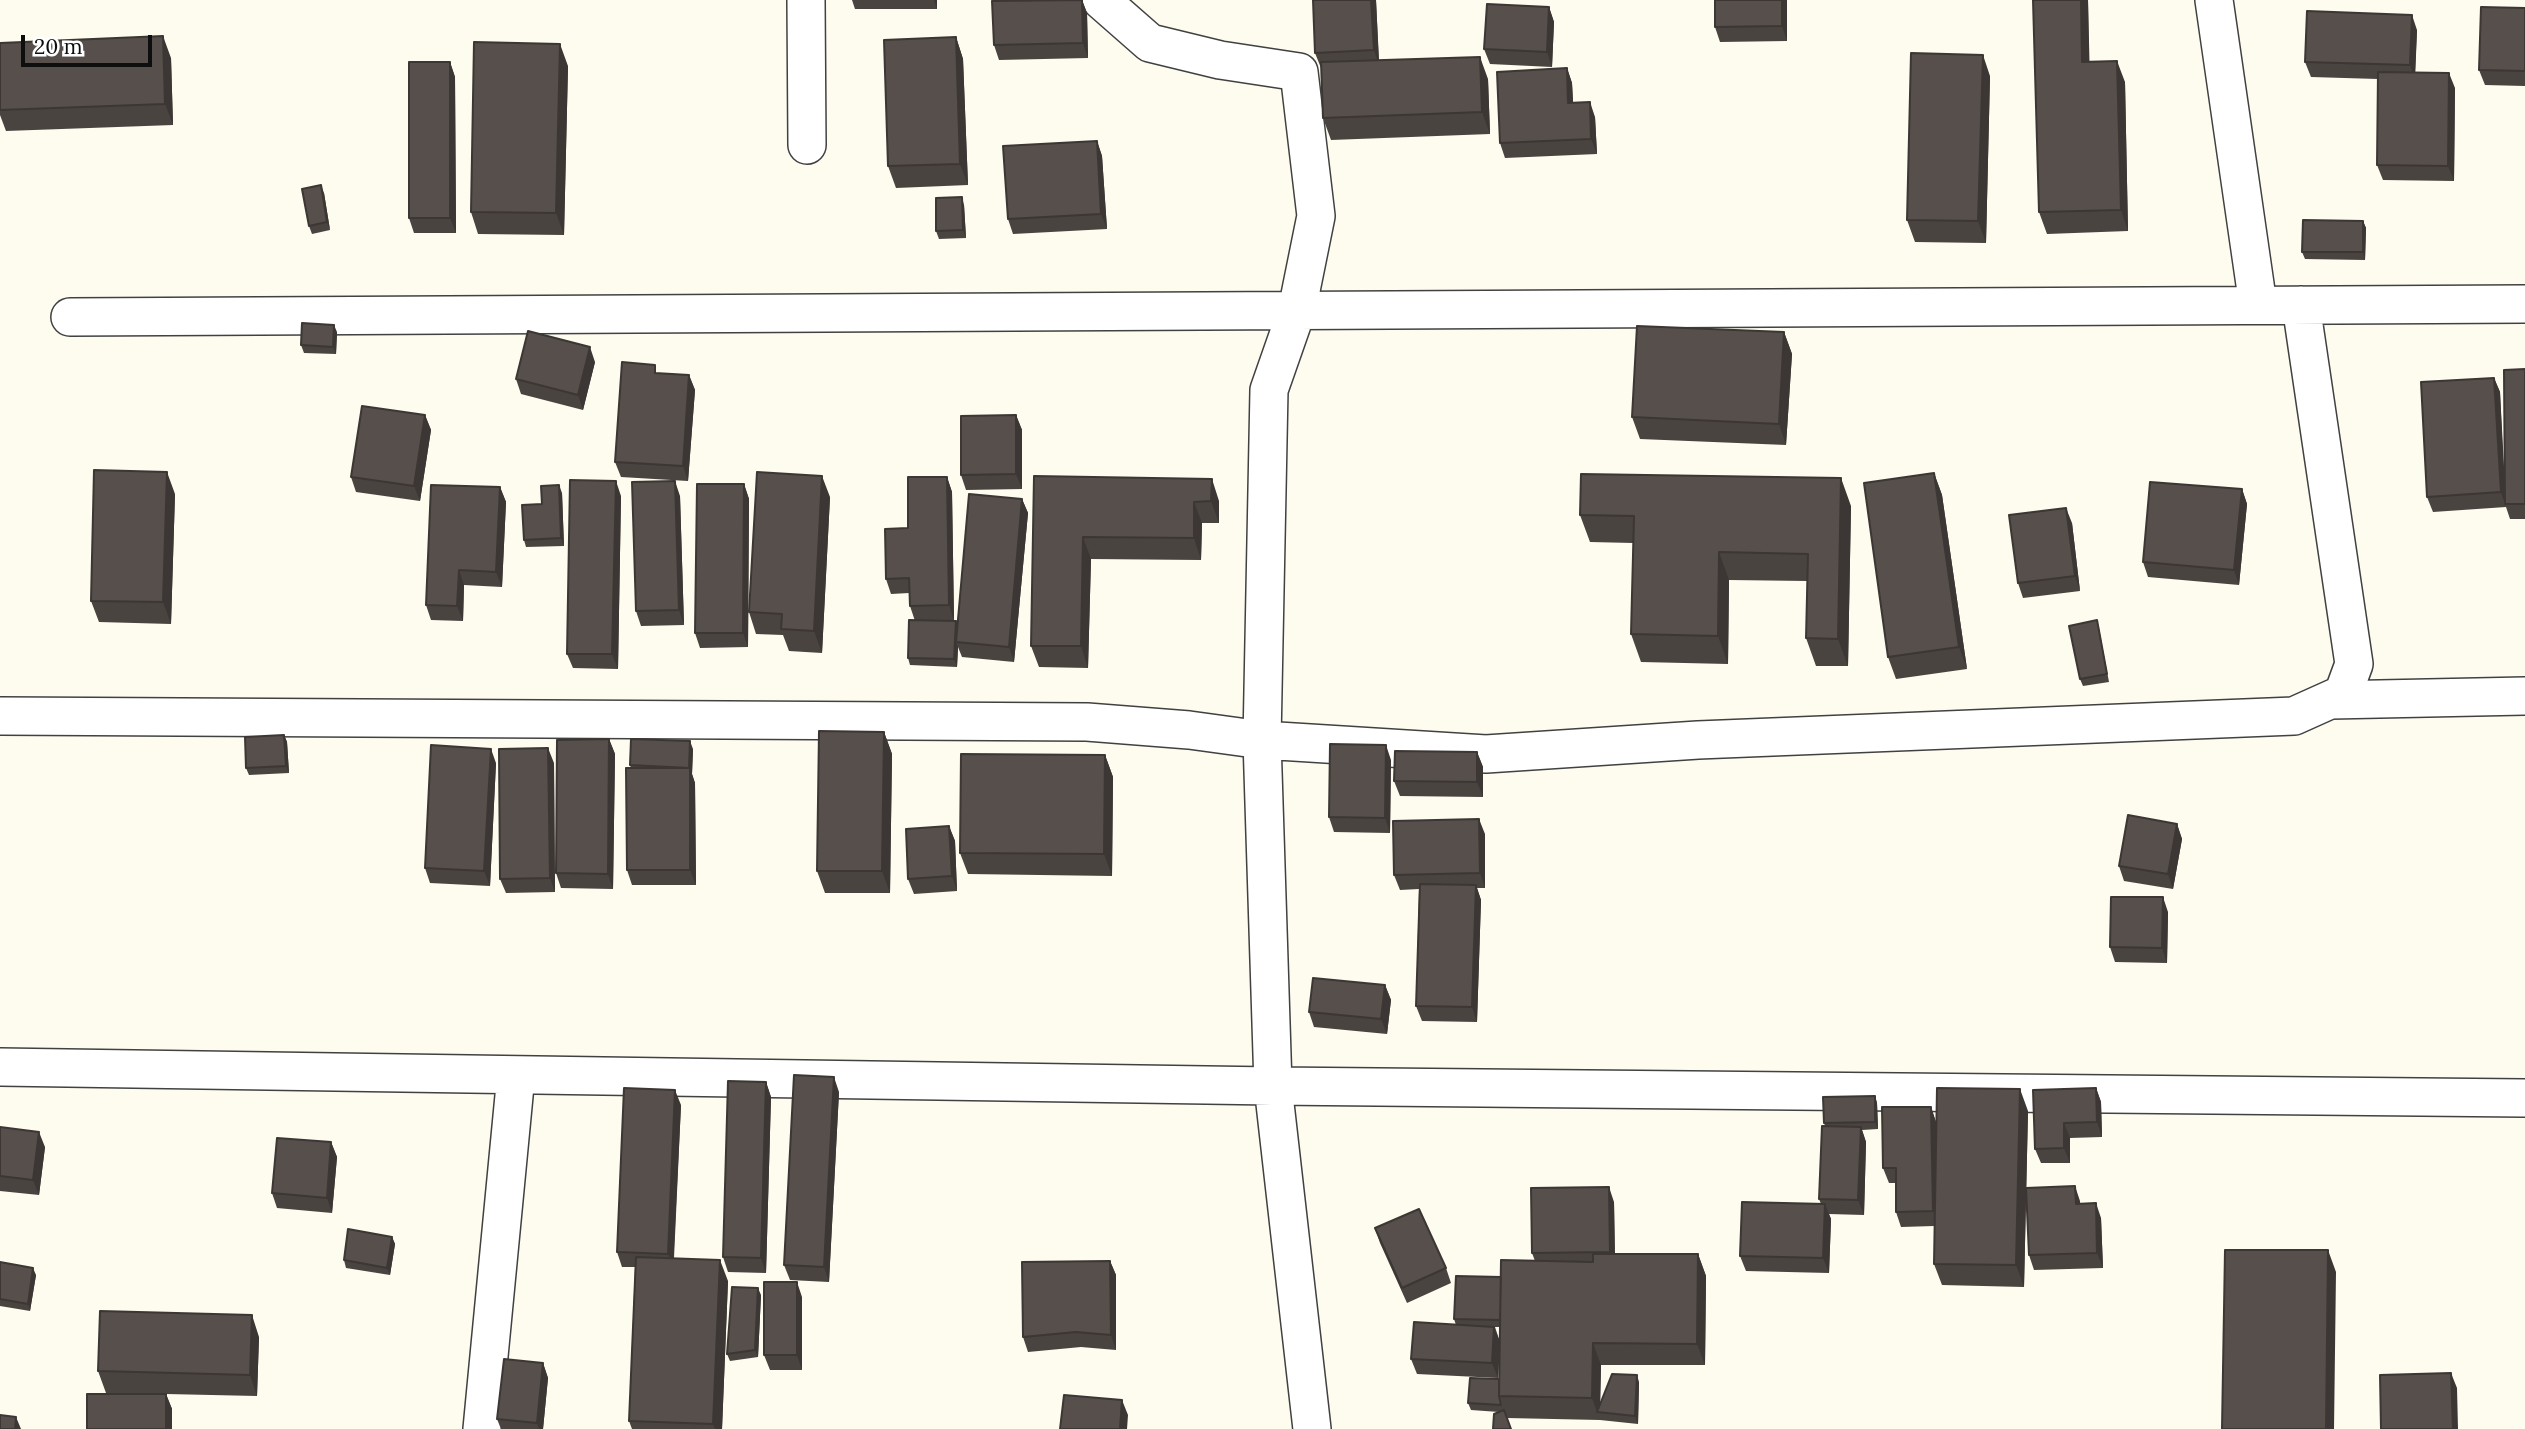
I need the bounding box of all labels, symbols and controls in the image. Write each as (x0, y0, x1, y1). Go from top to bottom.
scale bar (24, 21, 156, 65)
text: 20 m (34, 33, 83, 60)

